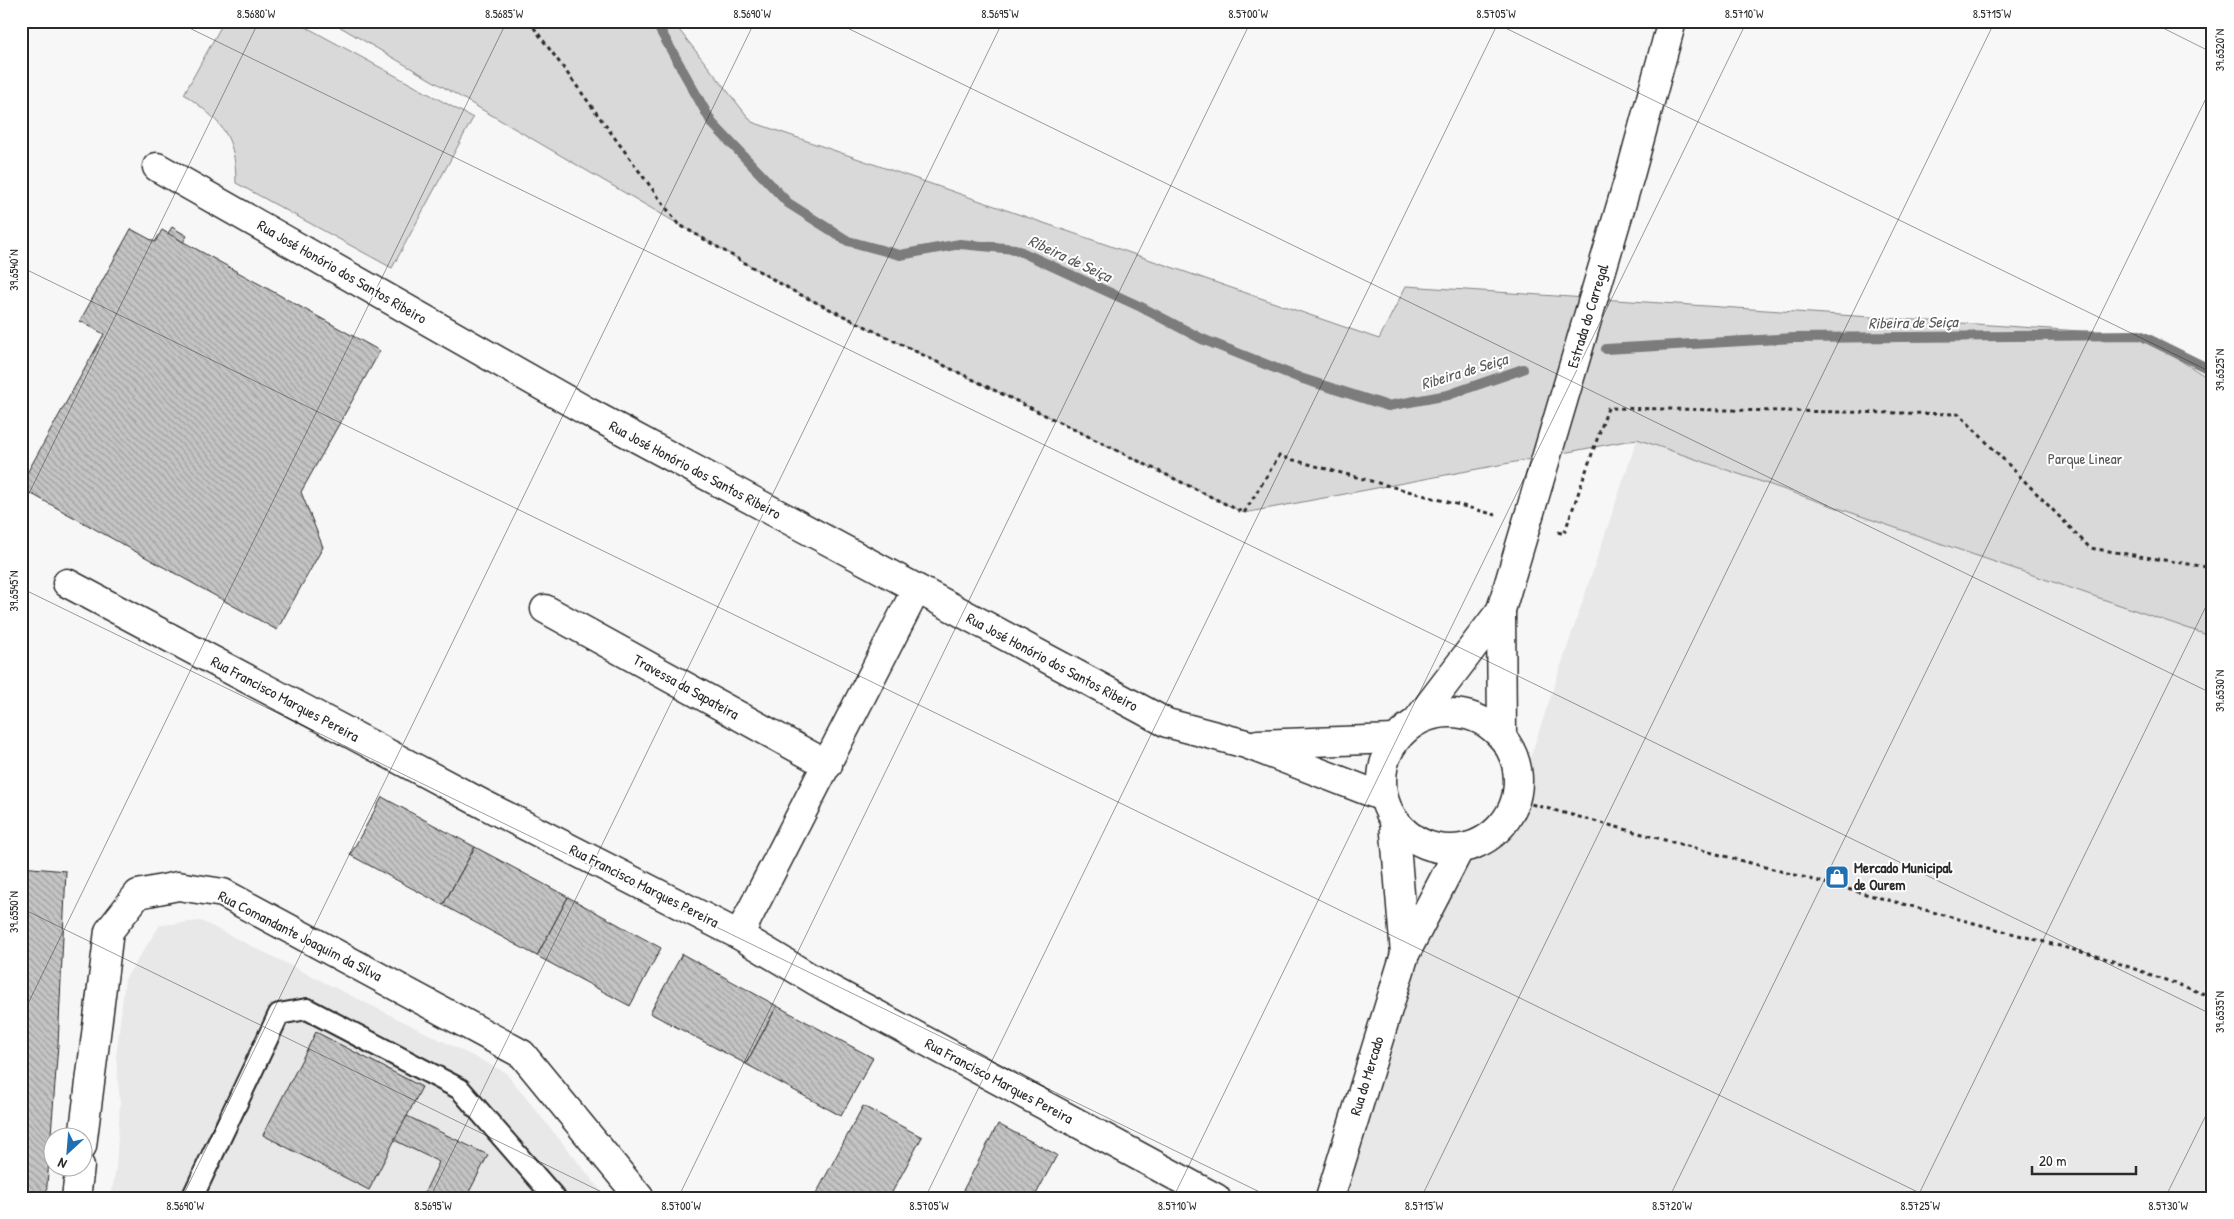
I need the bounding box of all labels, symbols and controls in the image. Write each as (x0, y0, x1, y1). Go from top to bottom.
text: 8.5680°W (237, 5, 276, 22)
text: 8.5685°W (485, 5, 524, 22)
text: 8.5690°W (733, 5, 771, 22)
text: 8.5695°W (981, 5, 1019, 22)
text: 8.5700°W (1228, 5, 1268, 22)
text: 8.5705°W (1476, 5, 1516, 22)
text: 8.5710°W (1725, 5, 1764, 22)
text: 8.5715°W (1973, 5, 2012, 22)
text: 39.6520°N (2211, 29, 2228, 71)
street label: Rua José Honório dos Santos Ribeiro (254, 214, 431, 329)
water label: Ribeira de Seiça (1025, 229, 1117, 288)
text: 39.6540°N (5, 249, 22, 291)
street label: Estrada do Carregal (1562, 261, 1613, 371)
water label: Ribeira de Seiça (1868, 310, 1960, 334)
water label: Ribeira de Seiça (1418, 347, 1512, 395)
text: 39.6525°N (2211, 349, 2228, 391)
street label: Rua José Honório dos Santos Ribeiro (606, 415, 785, 524)
park label: Parque Linear (2048, 448, 2123, 469)
text: 39.6545°N (5, 571, 22, 611)
street label: Rua José Honório dos Santos Ribeiro (963, 607, 1142, 716)
street label: Travessa da Sapateira (630, 649, 743, 724)
street label: Rua Francisco Marques Pereira (207, 651, 363, 747)
text: 39.6530°N (2211, 670, 2228, 712)
street label: Rua Francisco Marques Pereira (566, 839, 723, 932)
place label: Mercado Municipal de Ourem (1854, 857, 1953, 895)
shop icon: Mercado Municipal de Ourem (1824, 864, 1850, 890)
street label: Rua Comandante Joaquim da Silva (215, 885, 386, 986)
text: 39.6550°N (5, 891, 22, 933)
text: 39.6535°N (2211, 991, 2228, 1033)
street label: Rua Francisco Marques Pereira (921, 1033, 1077, 1129)
street label: Rua do Mercado (1345, 1034, 1389, 1118)
north arrow (42, 1126, 92, 1176)
scale bar (2032, 1144, 2135, 1176)
text: 20 m (2039, 1150, 2066, 1171)
text: N (54, 1154, 70, 1174)
text: 8.5690°W (166, 1197, 204, 1214)
text: 8.5695°W (414, 1197, 452, 1214)
text: 8.5700°W (661, 1197, 701, 1214)
text: 8.5705°W (909, 1197, 949, 1214)
text: 8.5710°W (1158, 1197, 1197, 1214)
text: 8.5715°W (1405, 1197, 1444, 1214)
text: 8.5720°W (1652, 1197, 1693, 1214)
text: 8.5725°W (1900, 1197, 1940, 1214)
text: 8.5730°W (2148, 1197, 2188, 1214)

